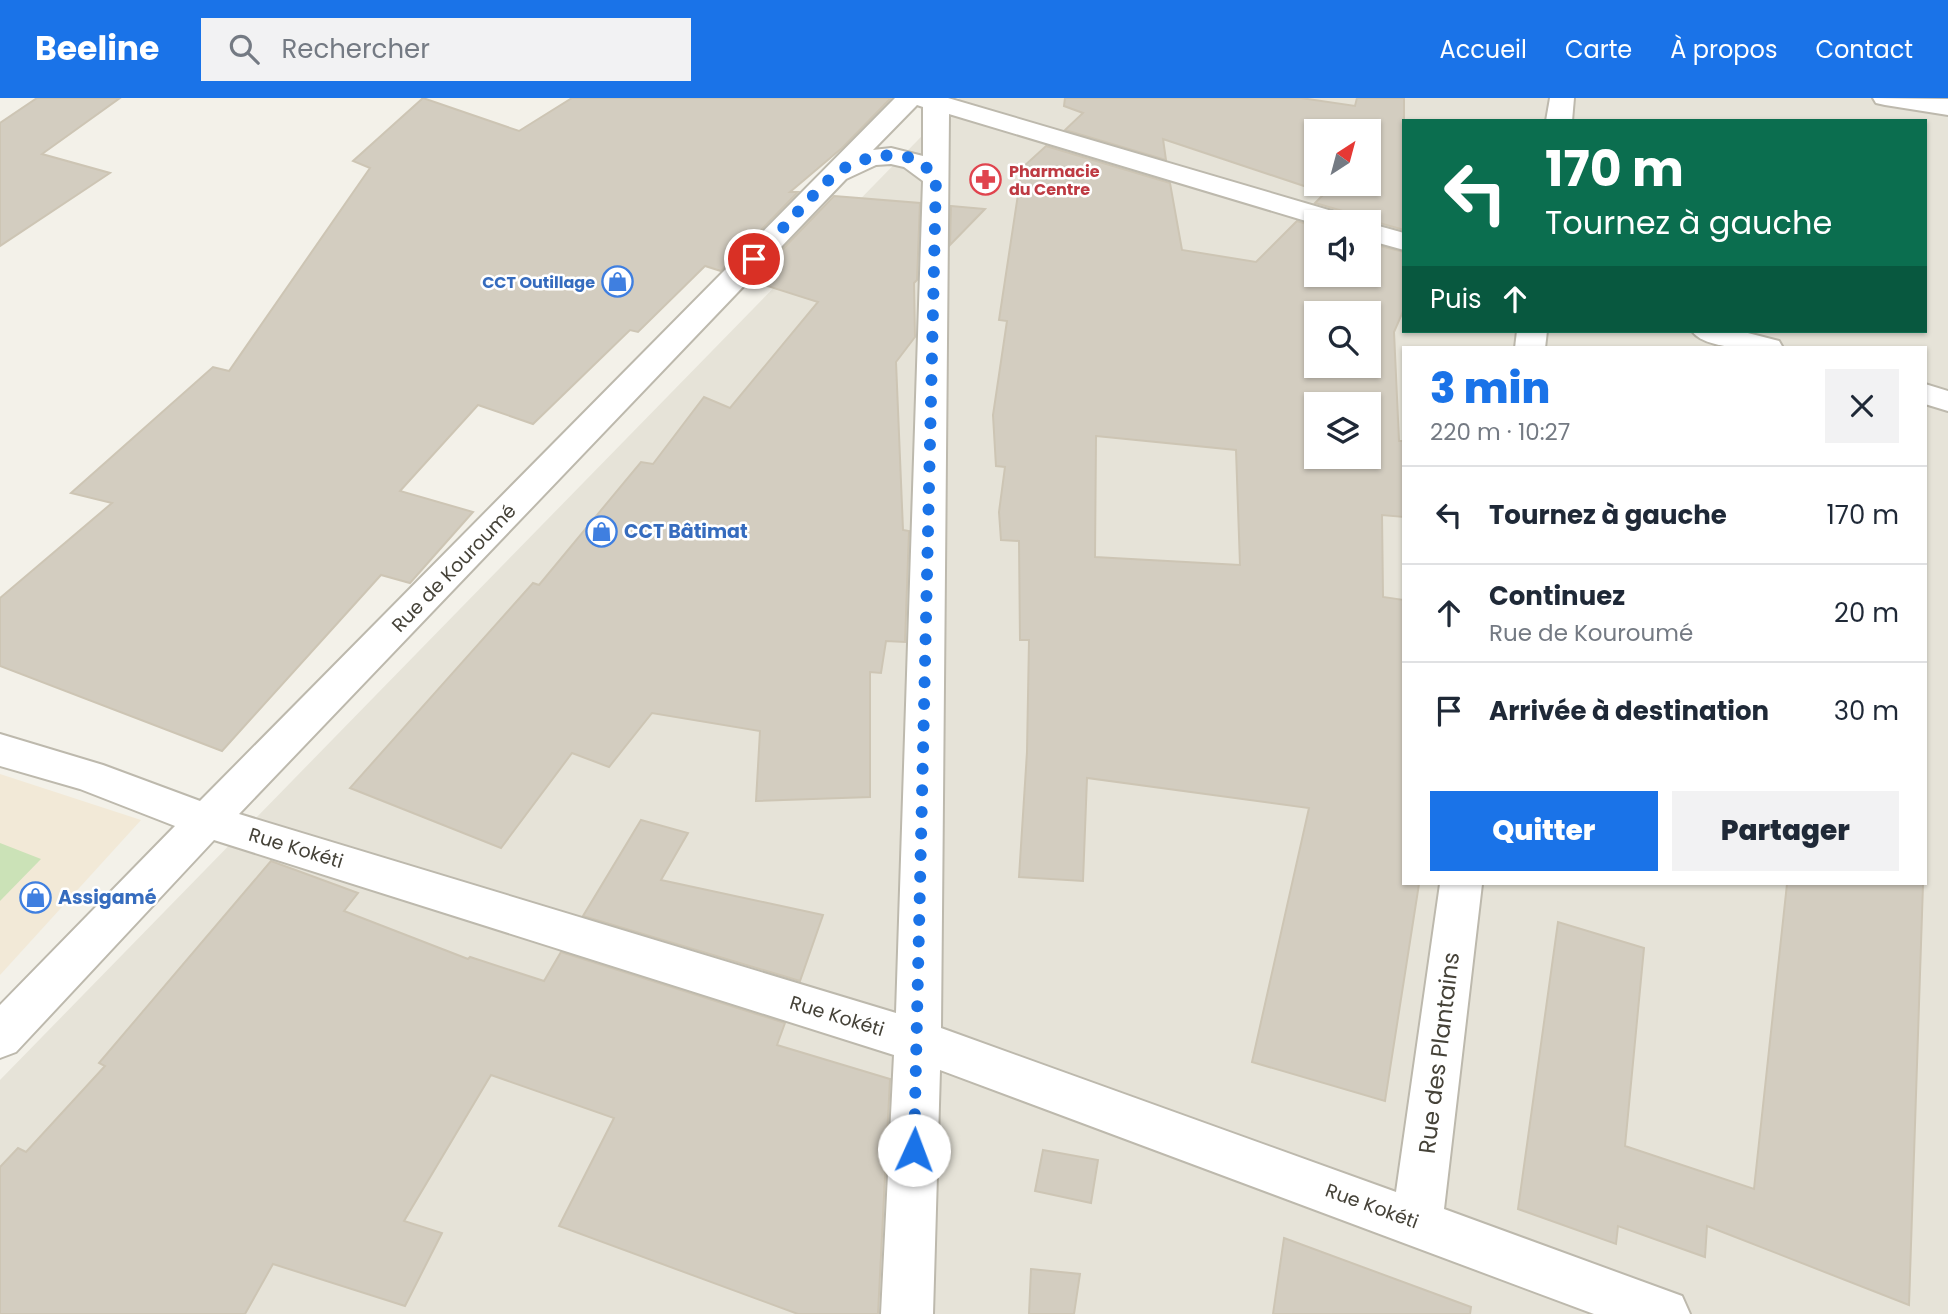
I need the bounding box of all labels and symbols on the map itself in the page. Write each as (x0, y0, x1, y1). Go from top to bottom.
north arrow (1304, 119, 1381, 196)
place label: Pharmacie du Centre (1009, 160, 1100, 201)
pharmacy icon: Pharmacie du Centre (969, 163, 1003, 197)
pin (724, 229, 784, 289)
shop icon: CCT Outillage (601, 265, 635, 299)
place label: CCT Outillage (482, 271, 595, 294)
street label: Rue de Kouroumé (386, 498, 522, 638)
shop icon: CCT Bâtimat (584, 514, 618, 548)
place label: CCT Bâtimat (624, 518, 748, 545)
street label: Rue Kokéti (246, 821, 346, 875)
shop icon: Assigamé (18, 880, 52, 914)
place label: Assigamé (58, 884, 157, 911)
street label: Rue des Plantains (1411, 951, 1467, 1155)
street label: Rue Kokéti (787, 989, 887, 1043)
position arrow (877, 1113, 951, 1187)
street label: Rue Kokéti (1322, 1177, 1422, 1235)

